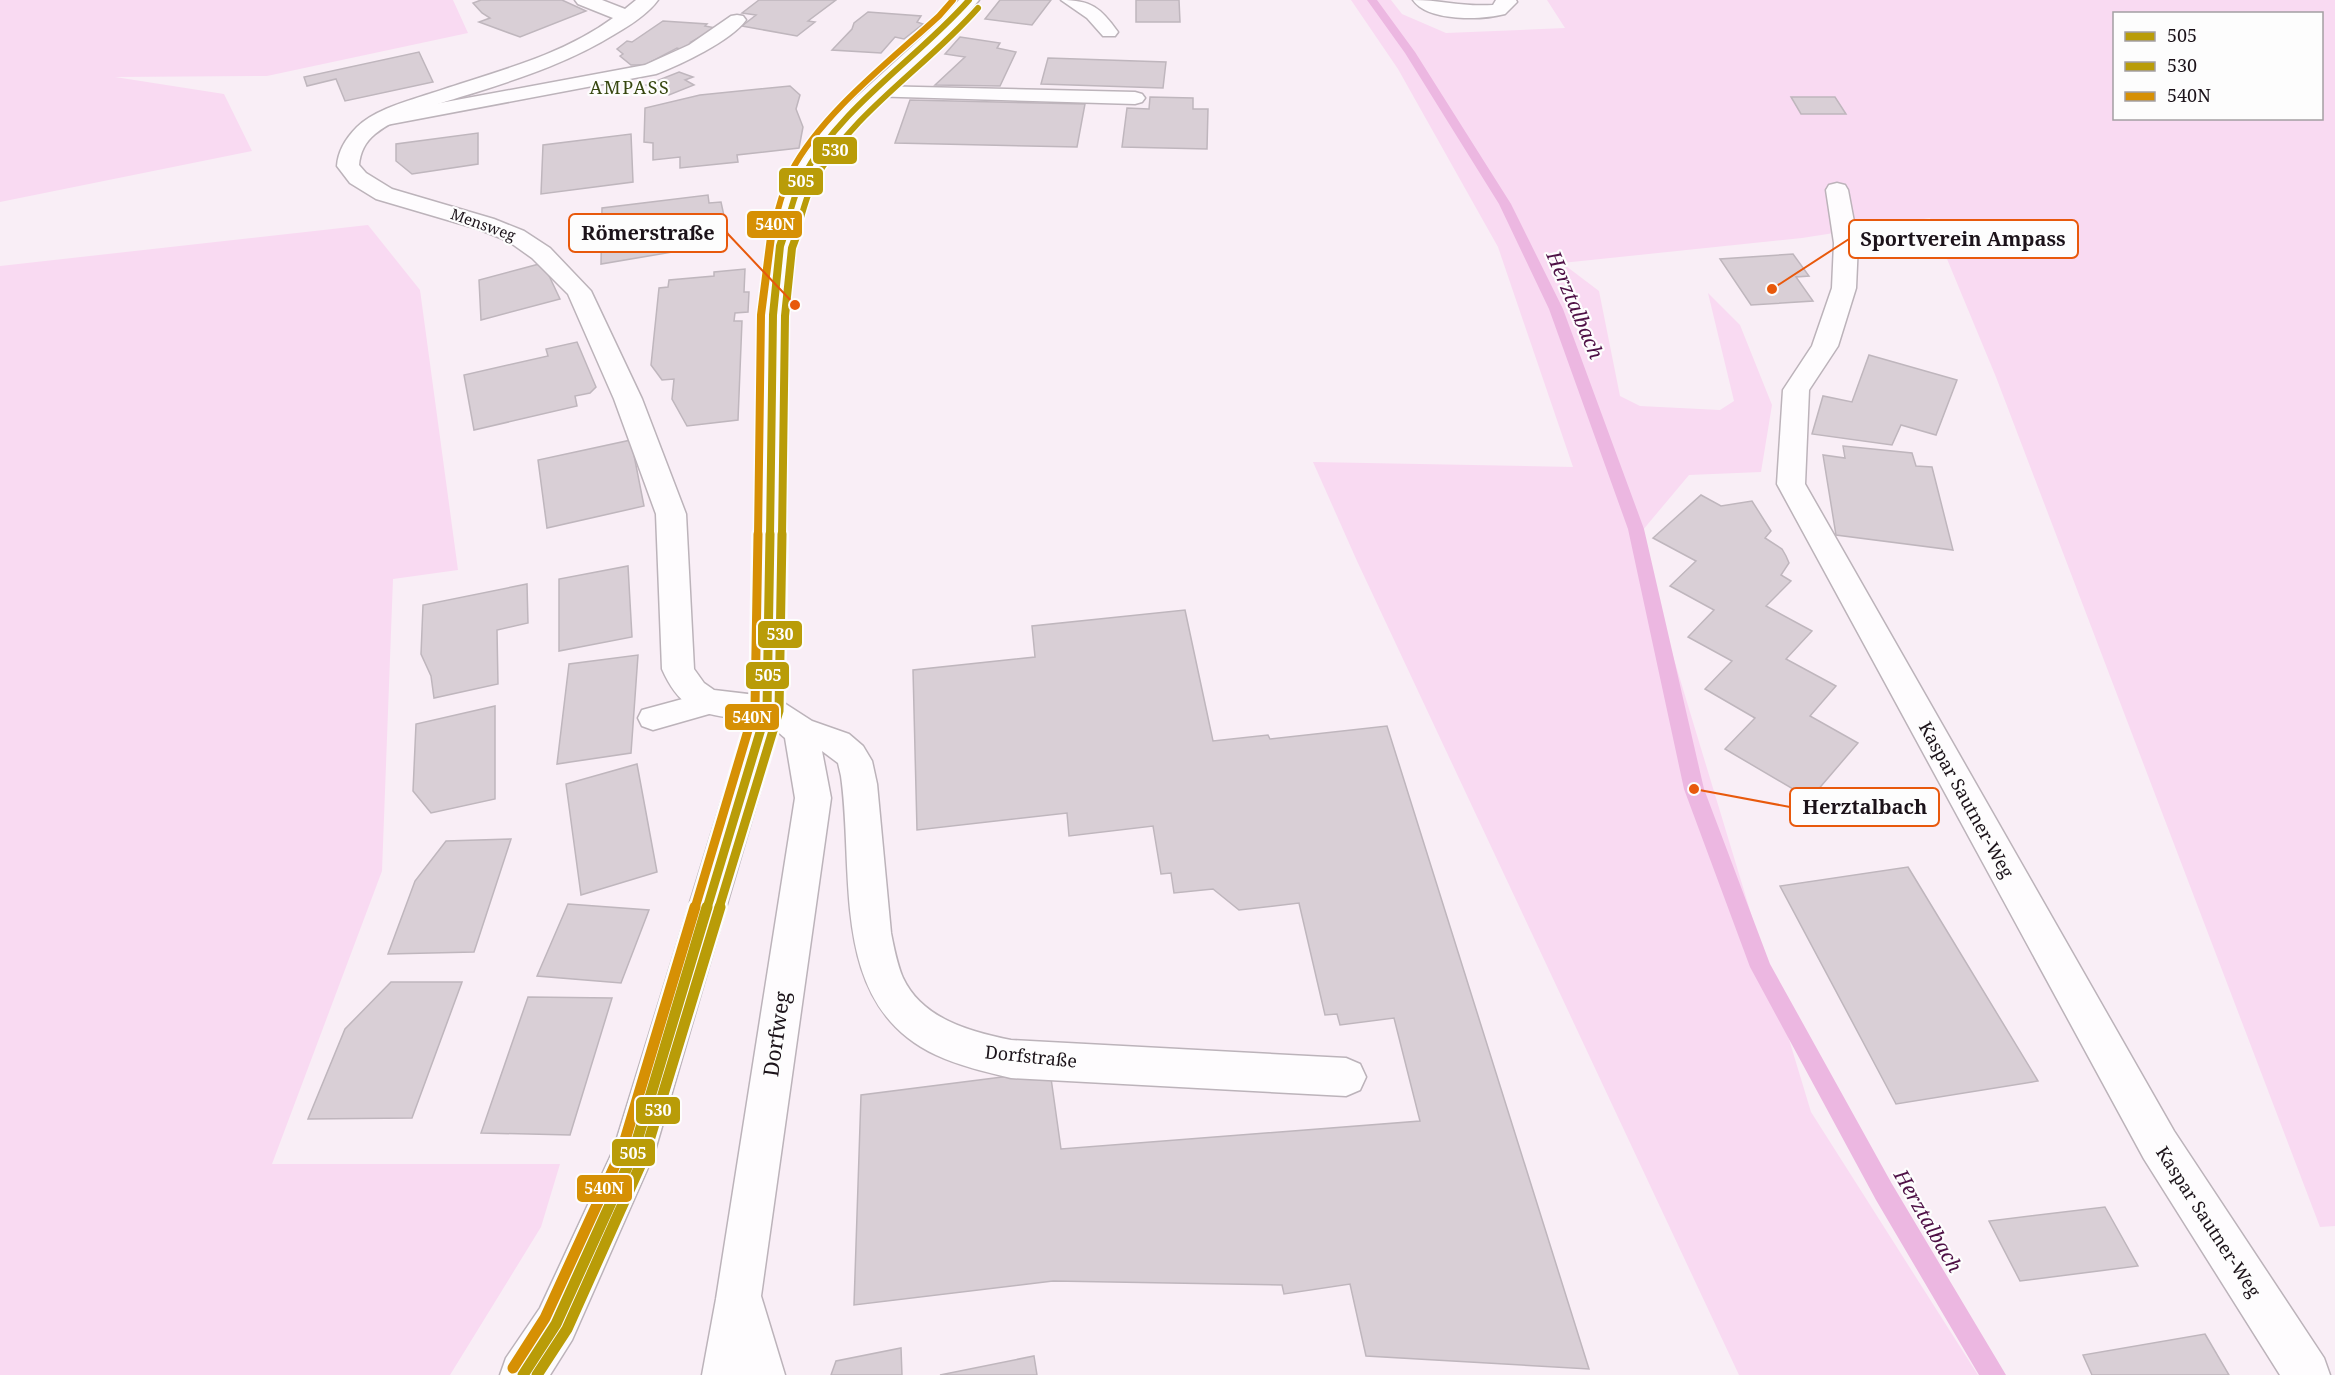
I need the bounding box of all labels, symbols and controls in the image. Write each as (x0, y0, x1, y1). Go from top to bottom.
legend (2113, 12, 2323, 120)
text: 505 (2167, 23, 2197, 47)
text: 530 (2167, 53, 2197, 77)
district label: AMPASS (590, 75, 670, 99)
text: 540N (2167, 83, 2211, 107)
line badge: 530 (812, 136, 858, 165)
text: 530 (821, 139, 849, 161)
line badge: 505 (778, 167, 824, 196)
text: 505 (787, 170, 815, 192)
street label: Mensweg (448, 203, 519, 245)
line badge: 540N (746, 210, 803, 239)
text: 540N (755, 213, 795, 235)
callout: Römerstraße (569, 214, 727, 252)
text: Römerstraße (581, 219, 715, 246)
callout: Sportverein Ampass (1849, 220, 2078, 258)
text: Sportverein Ampass (1860, 225, 2066, 252)
water label: Herztalbach (1540, 246, 1610, 363)
line badge: 530 (757, 620, 803, 649)
text: 530 (766, 623, 794, 645)
line badge: 505 (745, 661, 790, 690)
text: 505 (754, 664, 782, 686)
line badge: 540N (724, 703, 780, 731)
text: 540N (732, 706, 772, 728)
street label: Kaspar Sautner-Weg (1914, 717, 2020, 882)
callout: Herztalbach (1790, 788, 1939, 826)
text: Herztalbach (1803, 793, 1927, 820)
street label: Dorfweg (756, 989, 796, 1078)
street label: Dorfstraße (984, 1039, 1078, 1073)
line badge: 530 (635, 1096, 681, 1125)
text: 530 (644, 1099, 672, 1121)
line badge: 505 (611, 1138, 656, 1167)
street label: Kaspar Sautner-Weg (2151, 1141, 2267, 1302)
text: 505 (619, 1142, 647, 1164)
water label: Herztalbach (1888, 1163, 1969, 1277)
line badge: 540N (576, 1174, 633, 1203)
text: 540N (584, 1177, 624, 1199)

